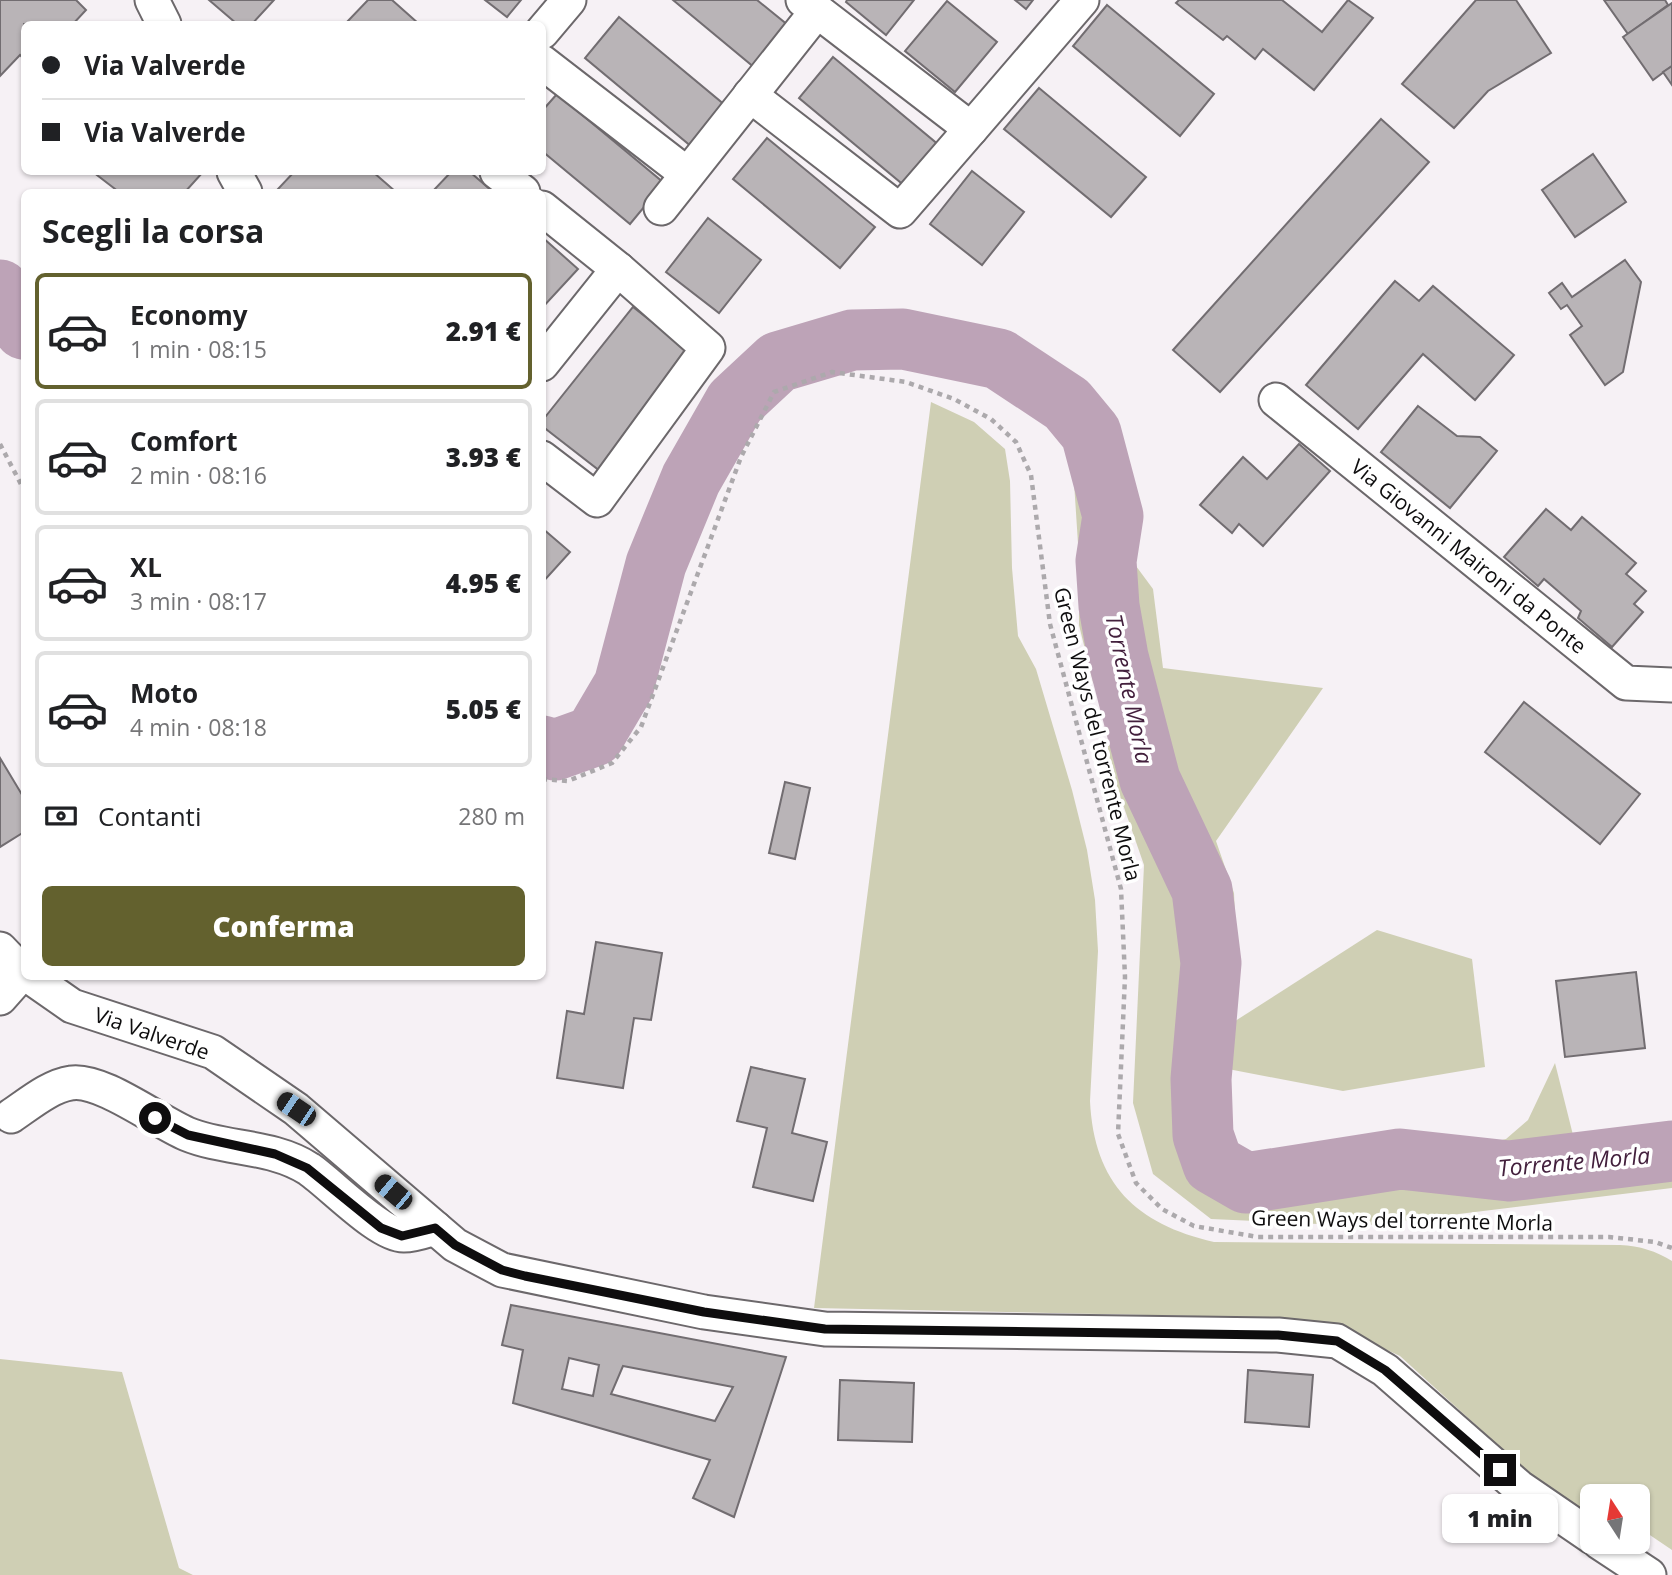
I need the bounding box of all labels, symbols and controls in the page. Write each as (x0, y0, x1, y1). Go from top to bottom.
text: Via Valverde (84, 47, 246, 83)
text: Via Valverde (84, 114, 246, 150)
text: Scegli la corsa (42, 209, 264, 252)
text: Economy (130, 297, 248, 333)
icon: car (46, 300, 109, 363)
text: 2.91 € (446, 313, 521, 349)
text: 1 min · 08:15 (130, 333, 267, 365)
text: Comfort (130, 423, 237, 459)
icon: car (46, 426, 109, 489)
text: 3.93 € (446, 439, 521, 475)
street label: Via Giovanni Maironi da Ponte (1346, 452, 1592, 660)
text: 2 min · 08:16 (130, 459, 267, 491)
text: XL (130, 549, 162, 585)
icon: car (46, 552, 109, 615)
text: 4.95 € (446, 565, 521, 601)
street label: Green Ways del torrente Morla (1048, 584, 1148, 884)
text: 3 min · 08:17 (130, 585, 267, 617)
water label: Torrente Morla (1099, 611, 1161, 767)
text: Moto (130, 675, 198, 711)
icon: car (46, 678, 109, 741)
text: 5.05 € (446, 691, 521, 727)
text: 4 min · 08:18 (130, 711, 267, 743)
icon: cash (42, 797, 80, 835)
text: Contanti (98, 798, 201, 834)
text: 280 m (458, 800, 525, 832)
button: Conferma (42, 886, 525, 966)
street label: Via Valverde (91, 1000, 213, 1066)
car (273, 1089, 320, 1129)
route start (139, 1102, 171, 1134)
water label: Torrente Morla (1497, 1138, 1651, 1184)
car (371, 1170, 416, 1214)
street label: Green Ways del torrente Morla (1251, 1203, 1553, 1237)
route end (1484, 1454, 1516, 1486)
north arrow (1580, 1484, 1650, 1554)
map controls (1580, 1484, 1650, 1554)
callout: 1 min (1442, 1494, 1558, 1544)
text: 1 min (1467, 1502, 1533, 1534)

